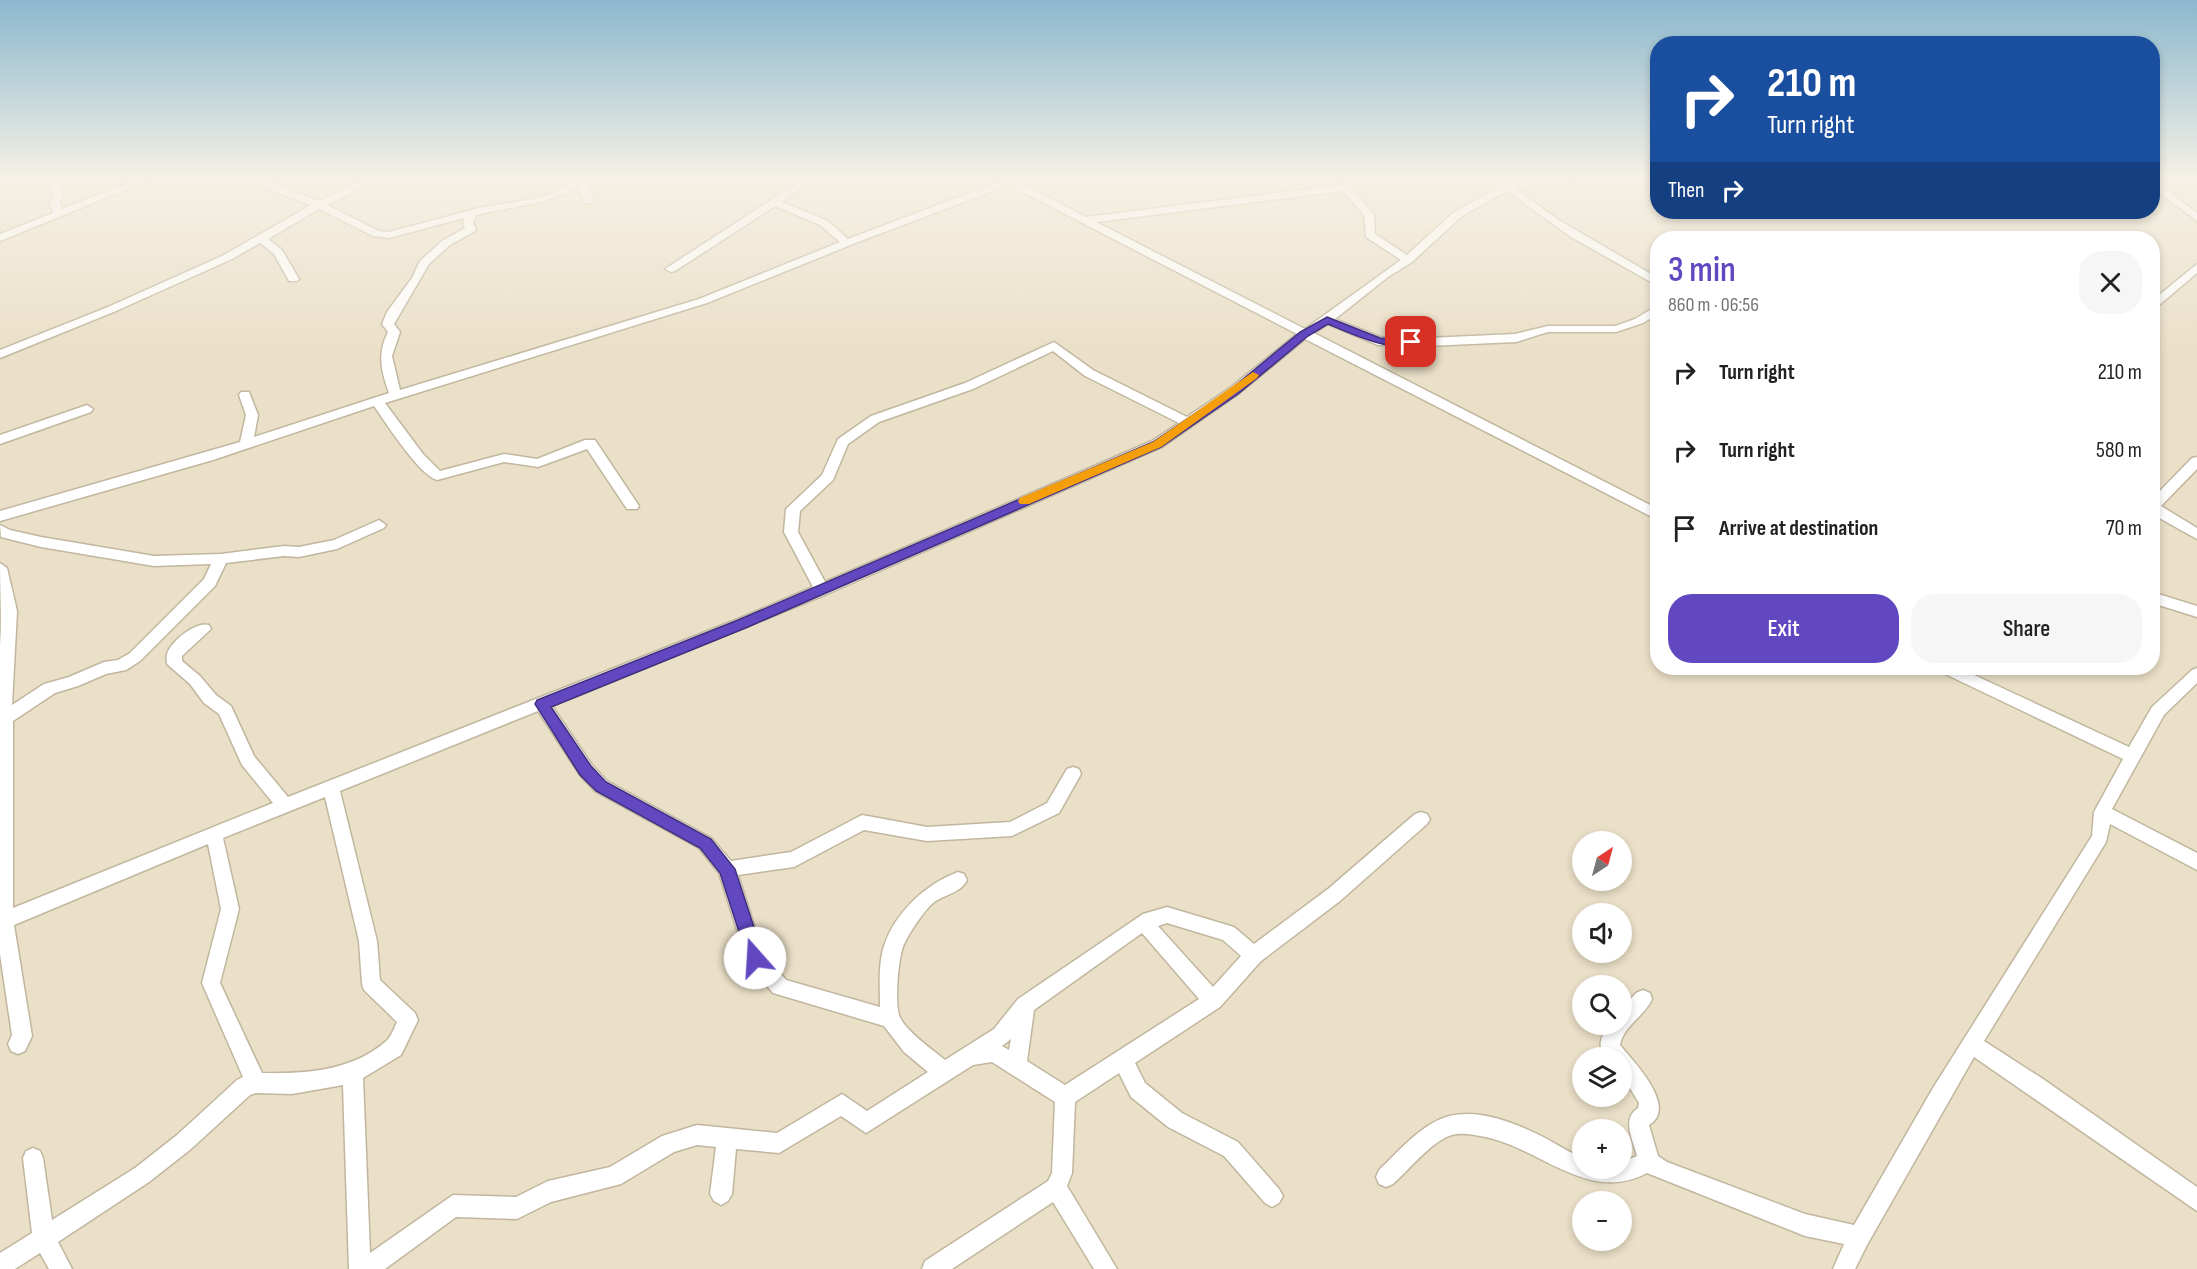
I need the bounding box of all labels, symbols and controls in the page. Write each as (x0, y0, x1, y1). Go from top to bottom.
text: 210 m (1767, 58, 1856, 109)
icon: right (1668, 60, 1746, 138)
text: Turn right (1767, 109, 1854, 141)
icon: right (1716, 174, 1749, 207)
text: Then (1668, 177, 1704, 204)
text: 3 min (1668, 249, 1736, 292)
button: close (2079, 251, 2142, 314)
text: 860 m · 06:56 (1668, 293, 1759, 317)
pin (1385, 316, 1436, 367)
icon: arrive (1394, 325, 1427, 358)
icon: right (1668, 356, 1701, 389)
text: Turn right (1719, 359, 1795, 386)
text: 210 m (2098, 359, 2142, 386)
icon: right (1668, 434, 1701, 467)
text: Turn right (1719, 437, 1795, 464)
text: 580 m (2096, 437, 2142, 464)
icon: arrive (1668, 512, 1701, 545)
text: Arrive at destination (1719, 515, 1878, 542)
text: 70 m (2106, 515, 2142, 542)
button: Exit (1668, 594, 1899, 663)
button: Share (1911, 594, 2142, 663)
north arrow (1572, 831, 1632, 891)
map controls (1572, 831, 1632, 1251)
button: sound (1572, 903, 1632, 963)
position arrow (723, 926, 787, 990)
button: search (1572, 975, 1632, 1035)
button: layers (1572, 1047, 1632, 1107)
button: + (1572, 1119, 1632, 1179)
button: − (1572, 1191, 1632, 1251)

